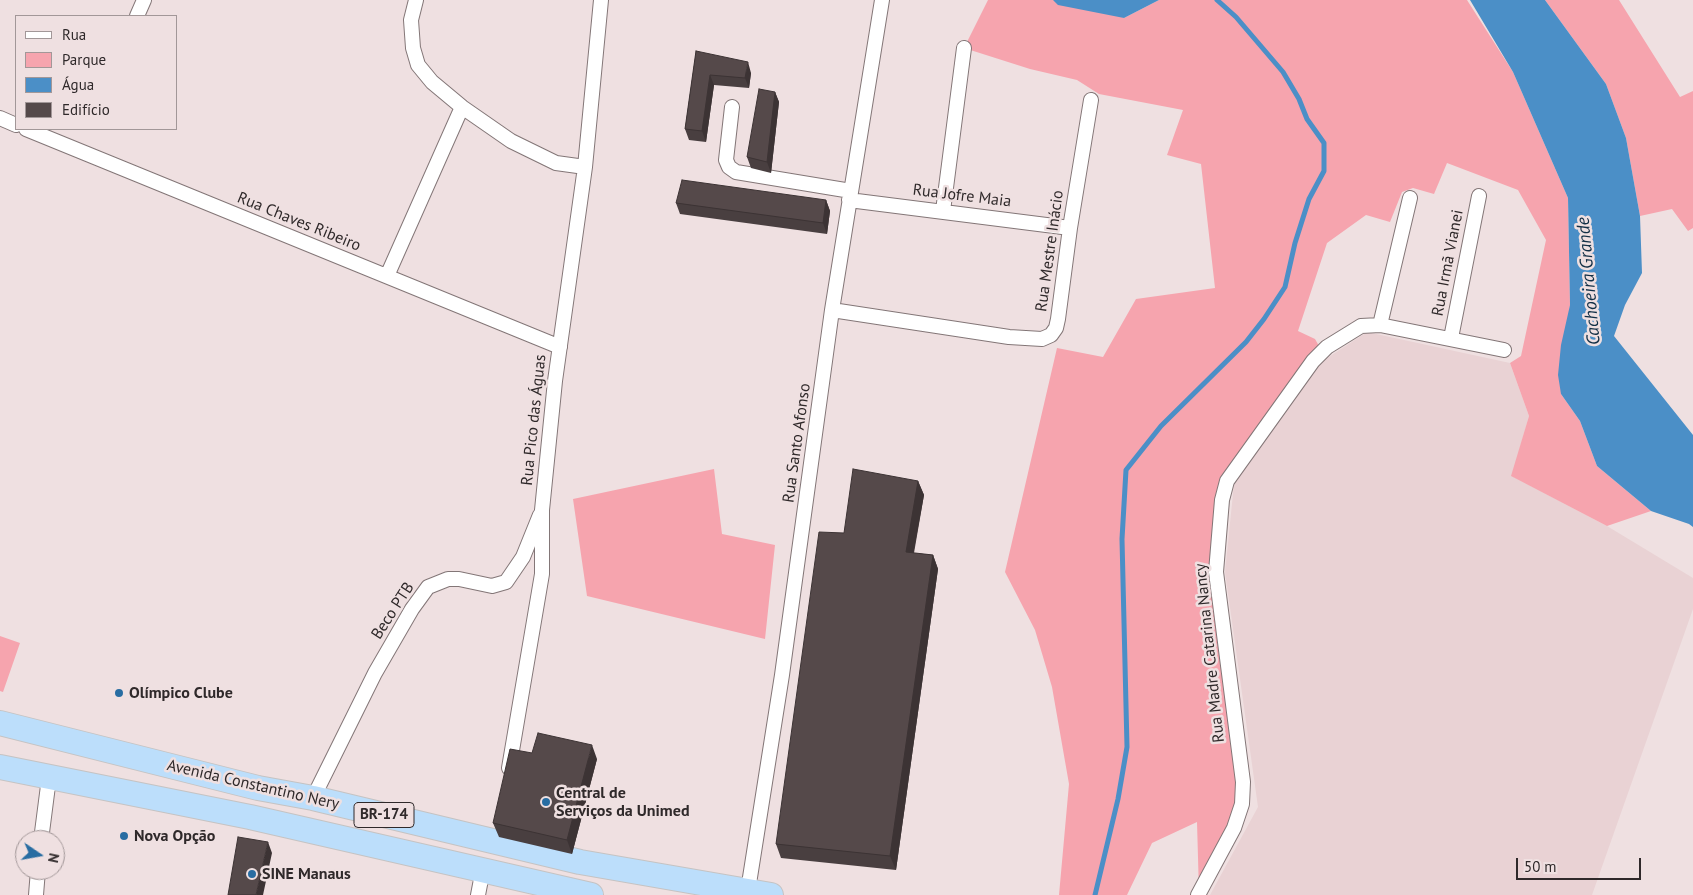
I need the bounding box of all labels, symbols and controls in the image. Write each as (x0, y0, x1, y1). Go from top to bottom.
legend (15, 15, 178, 130)
text: Rua (62, 25, 86, 44)
text: Parque (62, 50, 106, 69)
text: Água (62, 75, 94, 94)
text: Edifício (62, 100, 110, 119)
street label: Rua Jofre Maia (912, 180, 1012, 212)
street label: Rua Chaves Ribeiro (234, 188, 364, 256)
street label: Rua Mestre Inácio (1032, 189, 1068, 313)
street label: Rua Irmã Vianei (1428, 208, 1468, 318)
water label: Cachoeira Grande (1573, 216, 1605, 346)
street label: Rua Pico das Águas (518, 354, 550, 486)
street label: Rua Santo Afonso (779, 382, 815, 504)
street label: Rua Madre Catarina Nancy (1191, 562, 1229, 744)
street label: Beco PTB (368, 579, 418, 643)
place label: Olímpico Clube (129, 683, 233, 703)
marker: Olímpico Clube (113, 687, 125, 699)
street label: Avenida Constantino Nery (165, 756, 341, 814)
place label: Central de Serviços da Unimed (556, 783, 690, 821)
marker: Central de Serviços da Unimed (540, 796, 552, 808)
road number: BR-174 (354, 802, 414, 828)
place label: Nova Opção (134, 826, 215, 846)
north arrow (15, 830, 65, 880)
marker: Nova Opção (118, 830, 130, 842)
scale bar (1518, 848, 1643, 880)
text: N (44, 852, 63, 864)
text: 50 m (1524, 857, 1557, 876)
place label: SINE Manaus (262, 864, 351, 884)
marker: SINE Manaus (246, 868, 258, 880)

